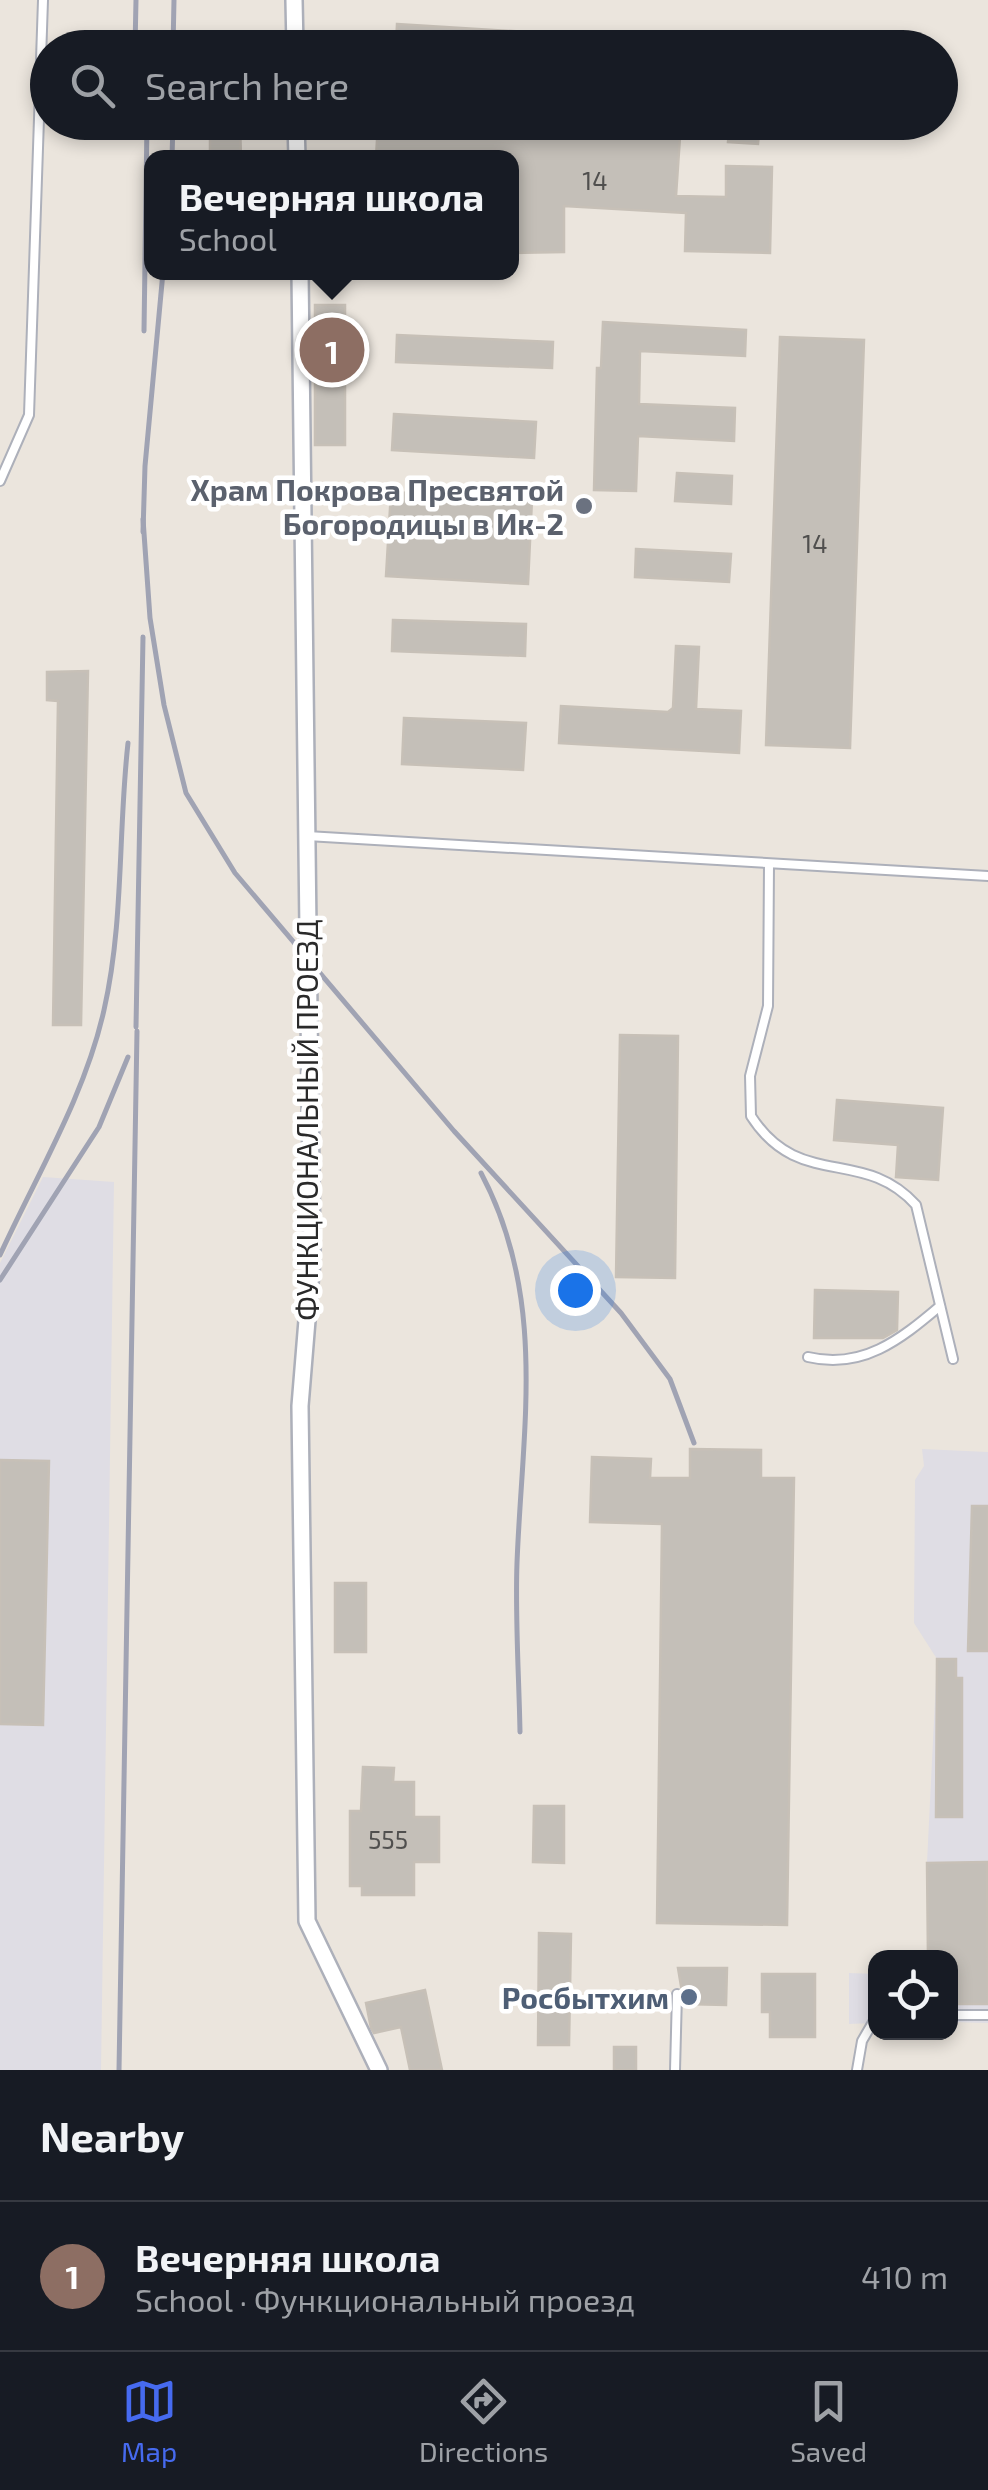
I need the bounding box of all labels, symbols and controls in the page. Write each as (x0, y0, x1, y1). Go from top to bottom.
search box (30, 30, 958, 140)
icon: search (65, 58, 120, 113)
text: Search here (145, 62, 349, 108)
popup (144, 150, 519, 280)
house number: 14 (582, 165, 608, 195)
text: Вечерняя школа (179, 173, 484, 219)
text: School (179, 219, 277, 257)
pin: 1 (300, 312, 364, 388)
place label: Храм Покрова Пресвятой Богородицы в Ик-2 (190, 471, 564, 541)
marker: Храм Покрова Пресвятой Богородицы в Ик-2 (573, 495, 595, 517)
house number: 14 (802, 528, 828, 558)
street label: ФУНКЦИОНАЛЬНЫЙ ПРОЕЗД (288, 919, 324, 1321)
your location (550, 1265, 601, 1316)
house number: 555 (368, 1824, 408, 1854)
map controls (868, 1950, 958, 2040)
button: locate (868, 1950, 958, 2040)
place label: Росбытхим (502, 1979, 669, 2015)
marker: Росбытхим (678, 1986, 700, 2008)
text: Nearby (40, 2110, 184, 2160)
text: Вечерняя школа (135, 2234, 441, 2280)
text: 1 (66, 2257, 79, 2295)
text: 410 m (861, 2257, 948, 2295)
text: School · Функциональный проезд (135, 2280, 635, 2318)
tab: Map (121, 2374, 177, 2468)
tab: Directions (419, 2374, 548, 2468)
tab: Saved (790, 2374, 867, 2468)

